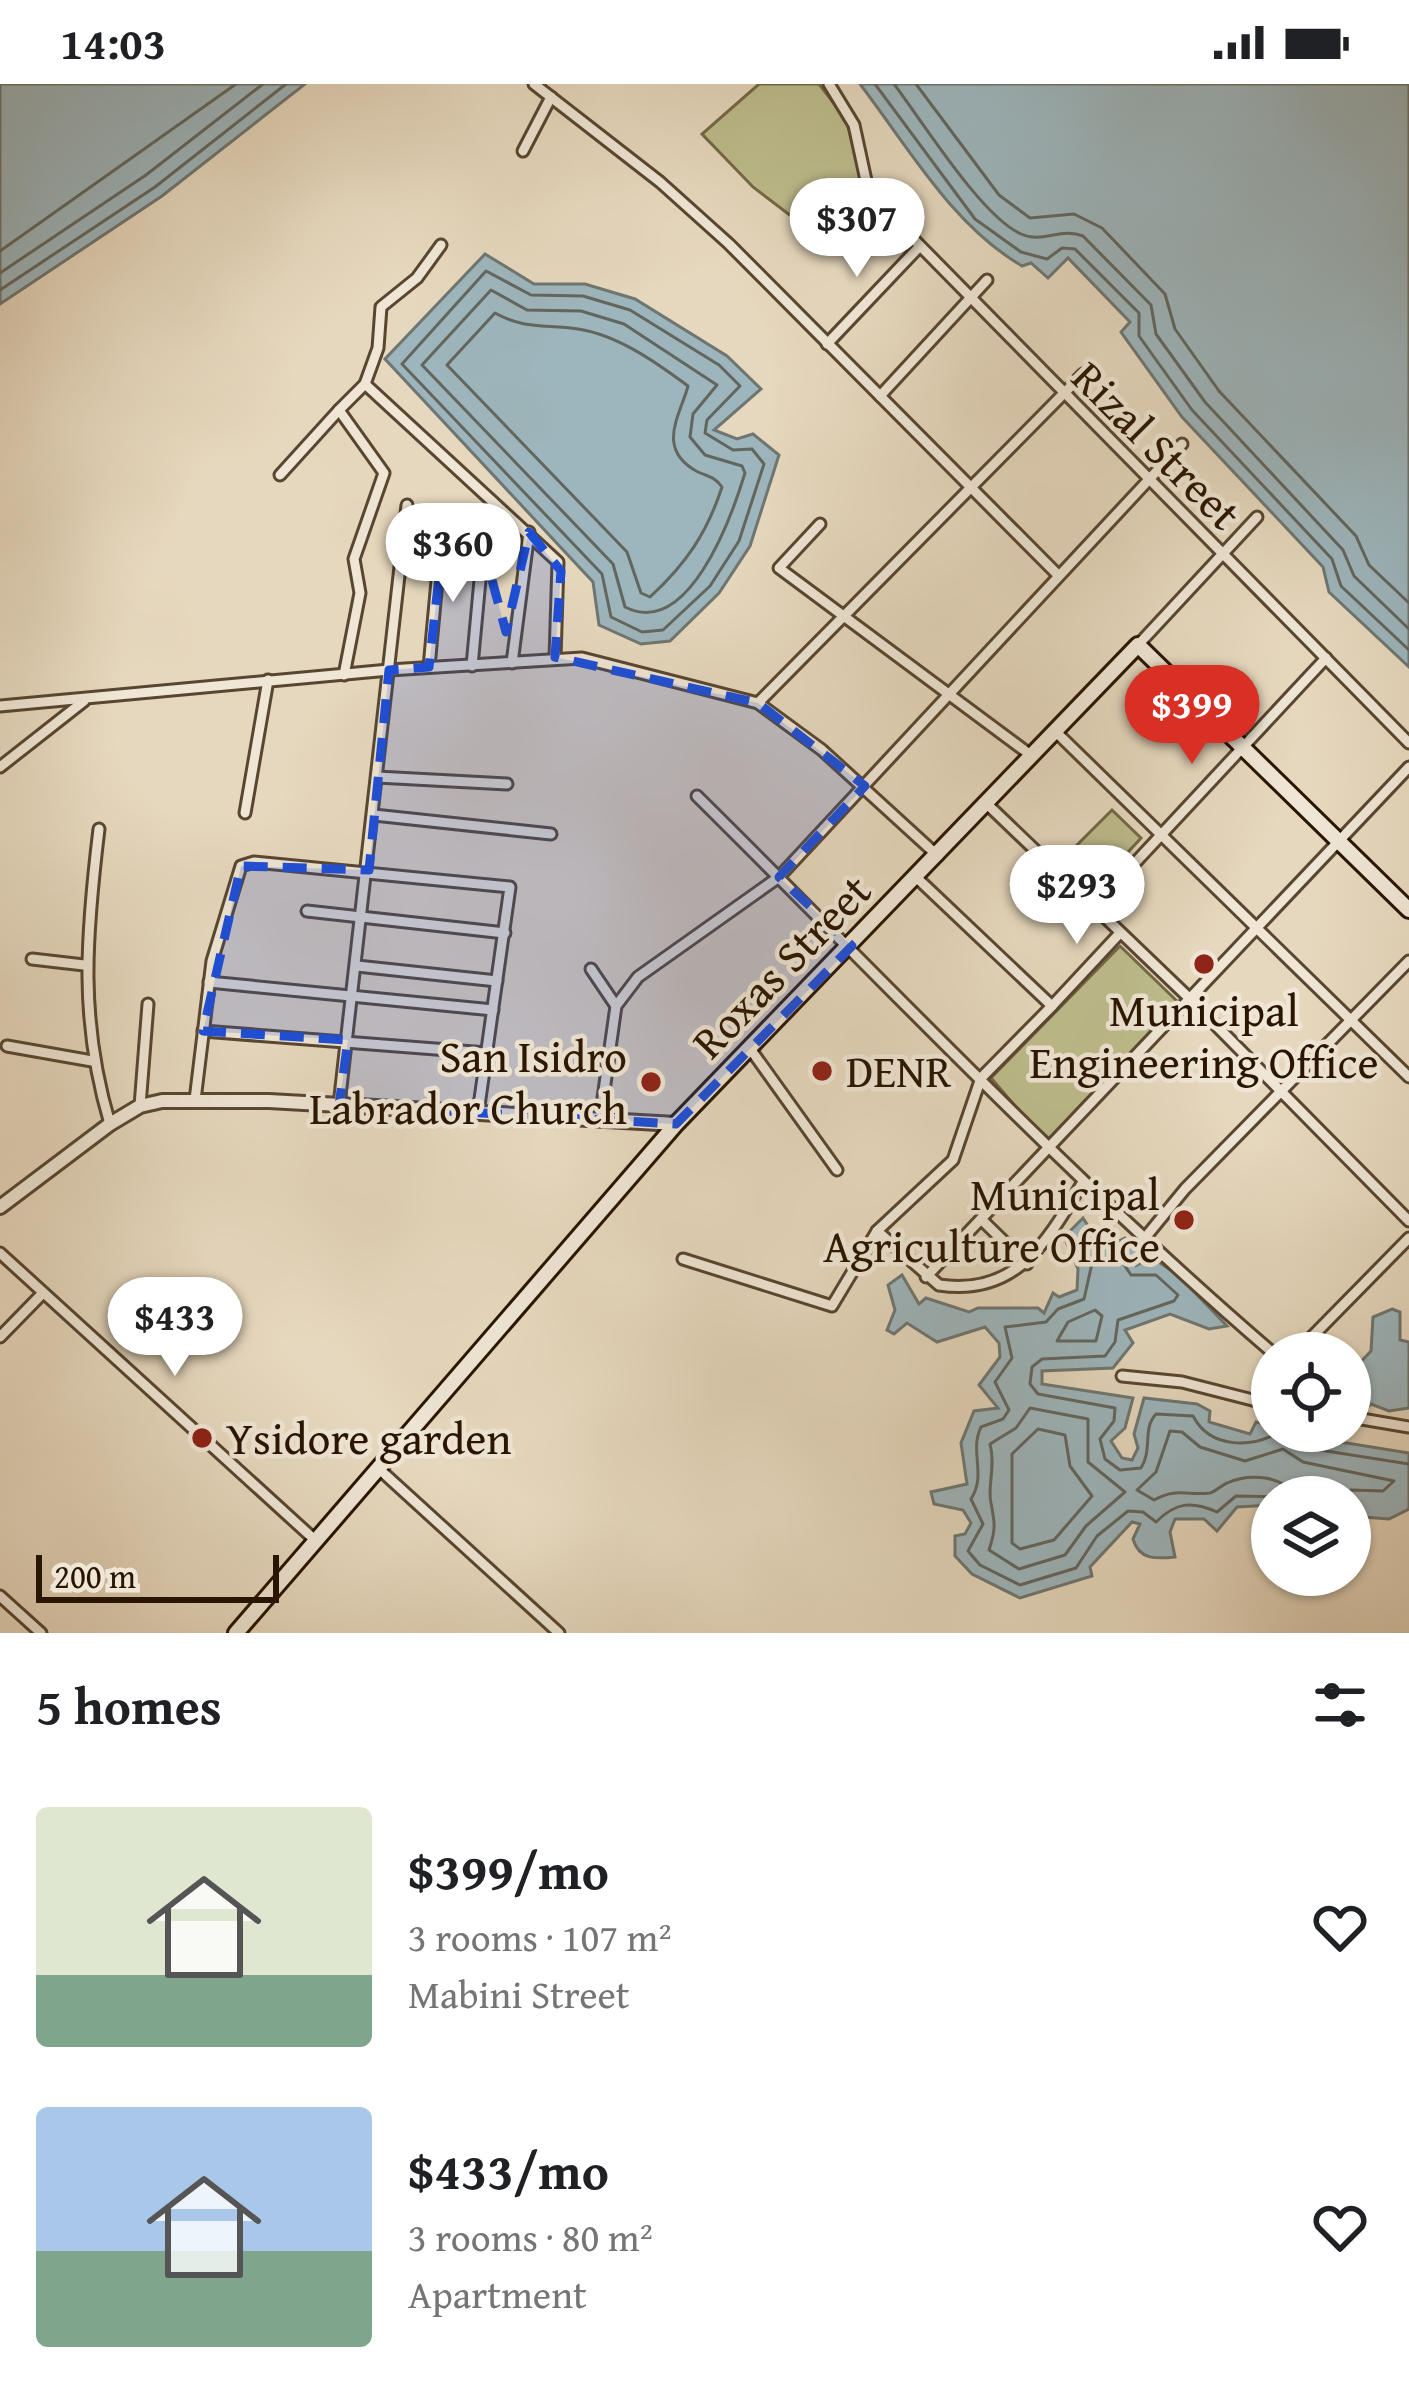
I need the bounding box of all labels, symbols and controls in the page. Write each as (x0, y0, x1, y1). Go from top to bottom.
text: 14:03 (60, 10, 166, 75)
pin: $307 (786, 178, 928, 280)
text: $307 (817, 188, 897, 245)
street label: Rizal Street (1058, 345, 1257, 544)
pin: $360 (382, 503, 524, 605)
text: $360 (413, 513, 493, 570)
pin: $399 (1121, 665, 1263, 767)
text: $399 (1152, 675, 1232, 732)
pin: $293 (1006, 845, 1148, 947)
text: $293 (1037, 855, 1117, 912)
street label: Roxas Street (676, 859, 885, 1072)
marker: Municipal Engineering Office (1191, 951, 1217, 977)
place label: Municipal Engineering Office (1029, 977, 1379, 1094)
place label: San Isidro Labrador Church (309, 1023, 627, 1140)
place label: DENR (846, 1038, 952, 1103)
marker: DENR (809, 1058, 835, 1084)
marker: San Isidro Labrador Church (638, 1069, 664, 1095)
place label: Municipal Agriculture Office (823, 1161, 1160, 1278)
marker: Municipal Agriculture Office (1171, 1207, 1197, 1233)
pin: $433 (104, 1277, 246, 1379)
text: $433 (135, 1287, 215, 1344)
map controls (1251, 1332, 1371, 1596)
button: locate (1251, 1332, 1371, 1452)
place label: Ysidore garden (226, 1405, 512, 1470)
marker: Ysidore garden (189, 1425, 215, 1451)
button: layers (1251, 1476, 1371, 1596)
scale bar (36, 1549, 279, 1602)
text: 200 m (54, 1552, 136, 1600)
text: 5 homes (36, 1668, 222, 1743)
icon: filters (1307, 1672, 1373, 1738)
text: $399/mo (408, 1833, 609, 1908)
icon: home (132, 1855, 276, 1999)
icon: heart (1307, 1894, 1373, 1960)
text: 3 rooms · 107 m² (408, 1908, 672, 1965)
text: Mabini Street (408, 1965, 630, 2022)
text: $433/mo (408, 2133, 609, 2208)
icon: home (132, 2155, 276, 2299)
icon: heart (1307, 2194, 1373, 2260)
text: 3 rooms · 80 m² (408, 2208, 653, 2265)
text: Apartment (408, 2265, 587, 2322)

